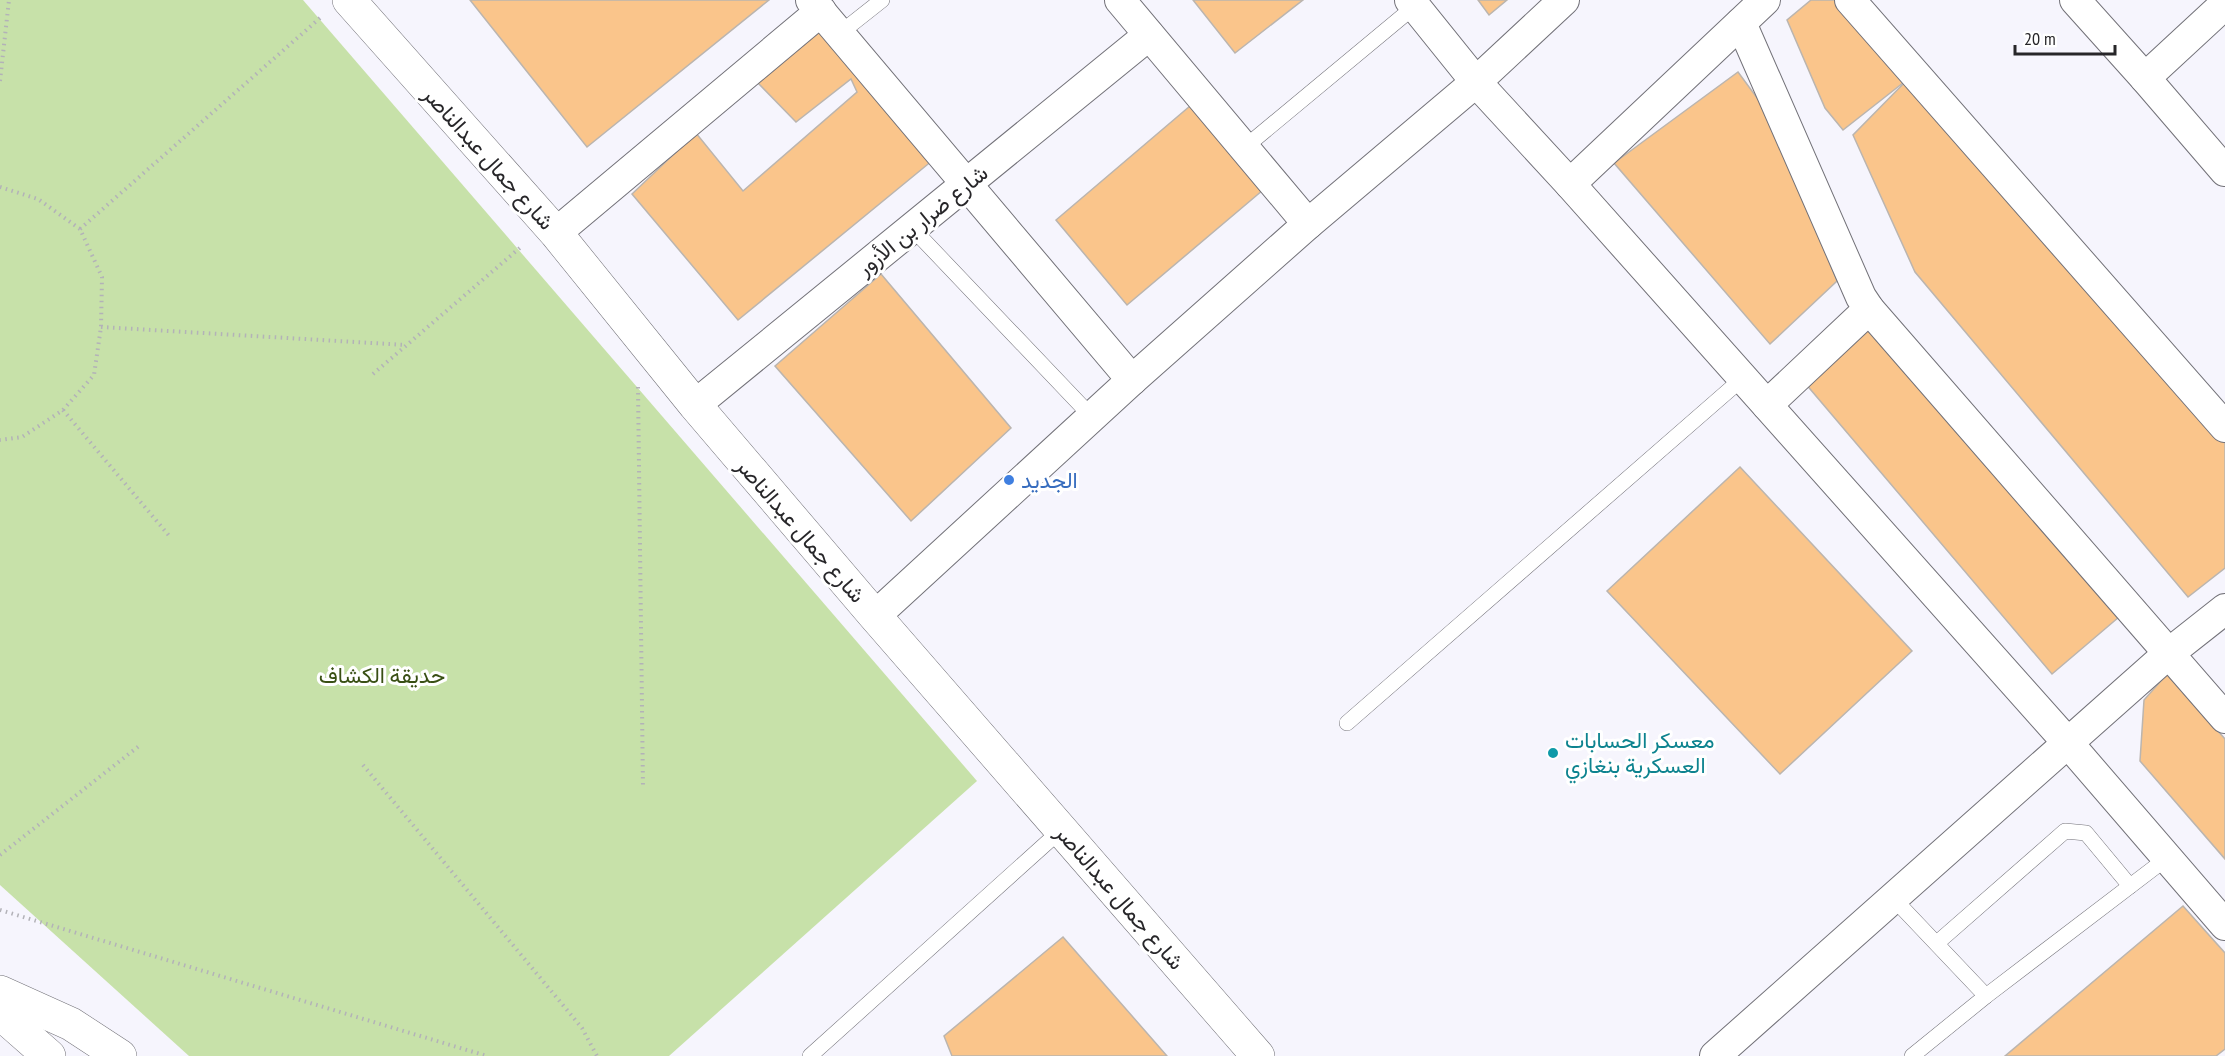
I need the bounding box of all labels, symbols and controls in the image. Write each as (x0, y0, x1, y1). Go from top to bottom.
scale bar (2015, 18, 2116, 56)
text: 20 m (2024, 27, 2056, 50)
street label: شارع جمال عبدالناصر (416, 80, 561, 236)
street label: شارع ضرار بن الأزور (850, 159, 994, 283)
street label: شارع جمال عبدالناصر (729, 451, 872, 609)
place label: الجديد (1021, 466, 1078, 494)
marker: الجديد (1002, 473, 1016, 487)
park label: حديقة الكشاف (319, 661, 445, 689)
place label: معسكر الحسابات العسكرية بنغازي (1565, 726, 1715, 784)
marker: معسكر الحسابات العسكرية بنغازي (1546, 746, 1560, 760)
street label: شارع جمال عبدالناصر (1048, 818, 1191, 976)

